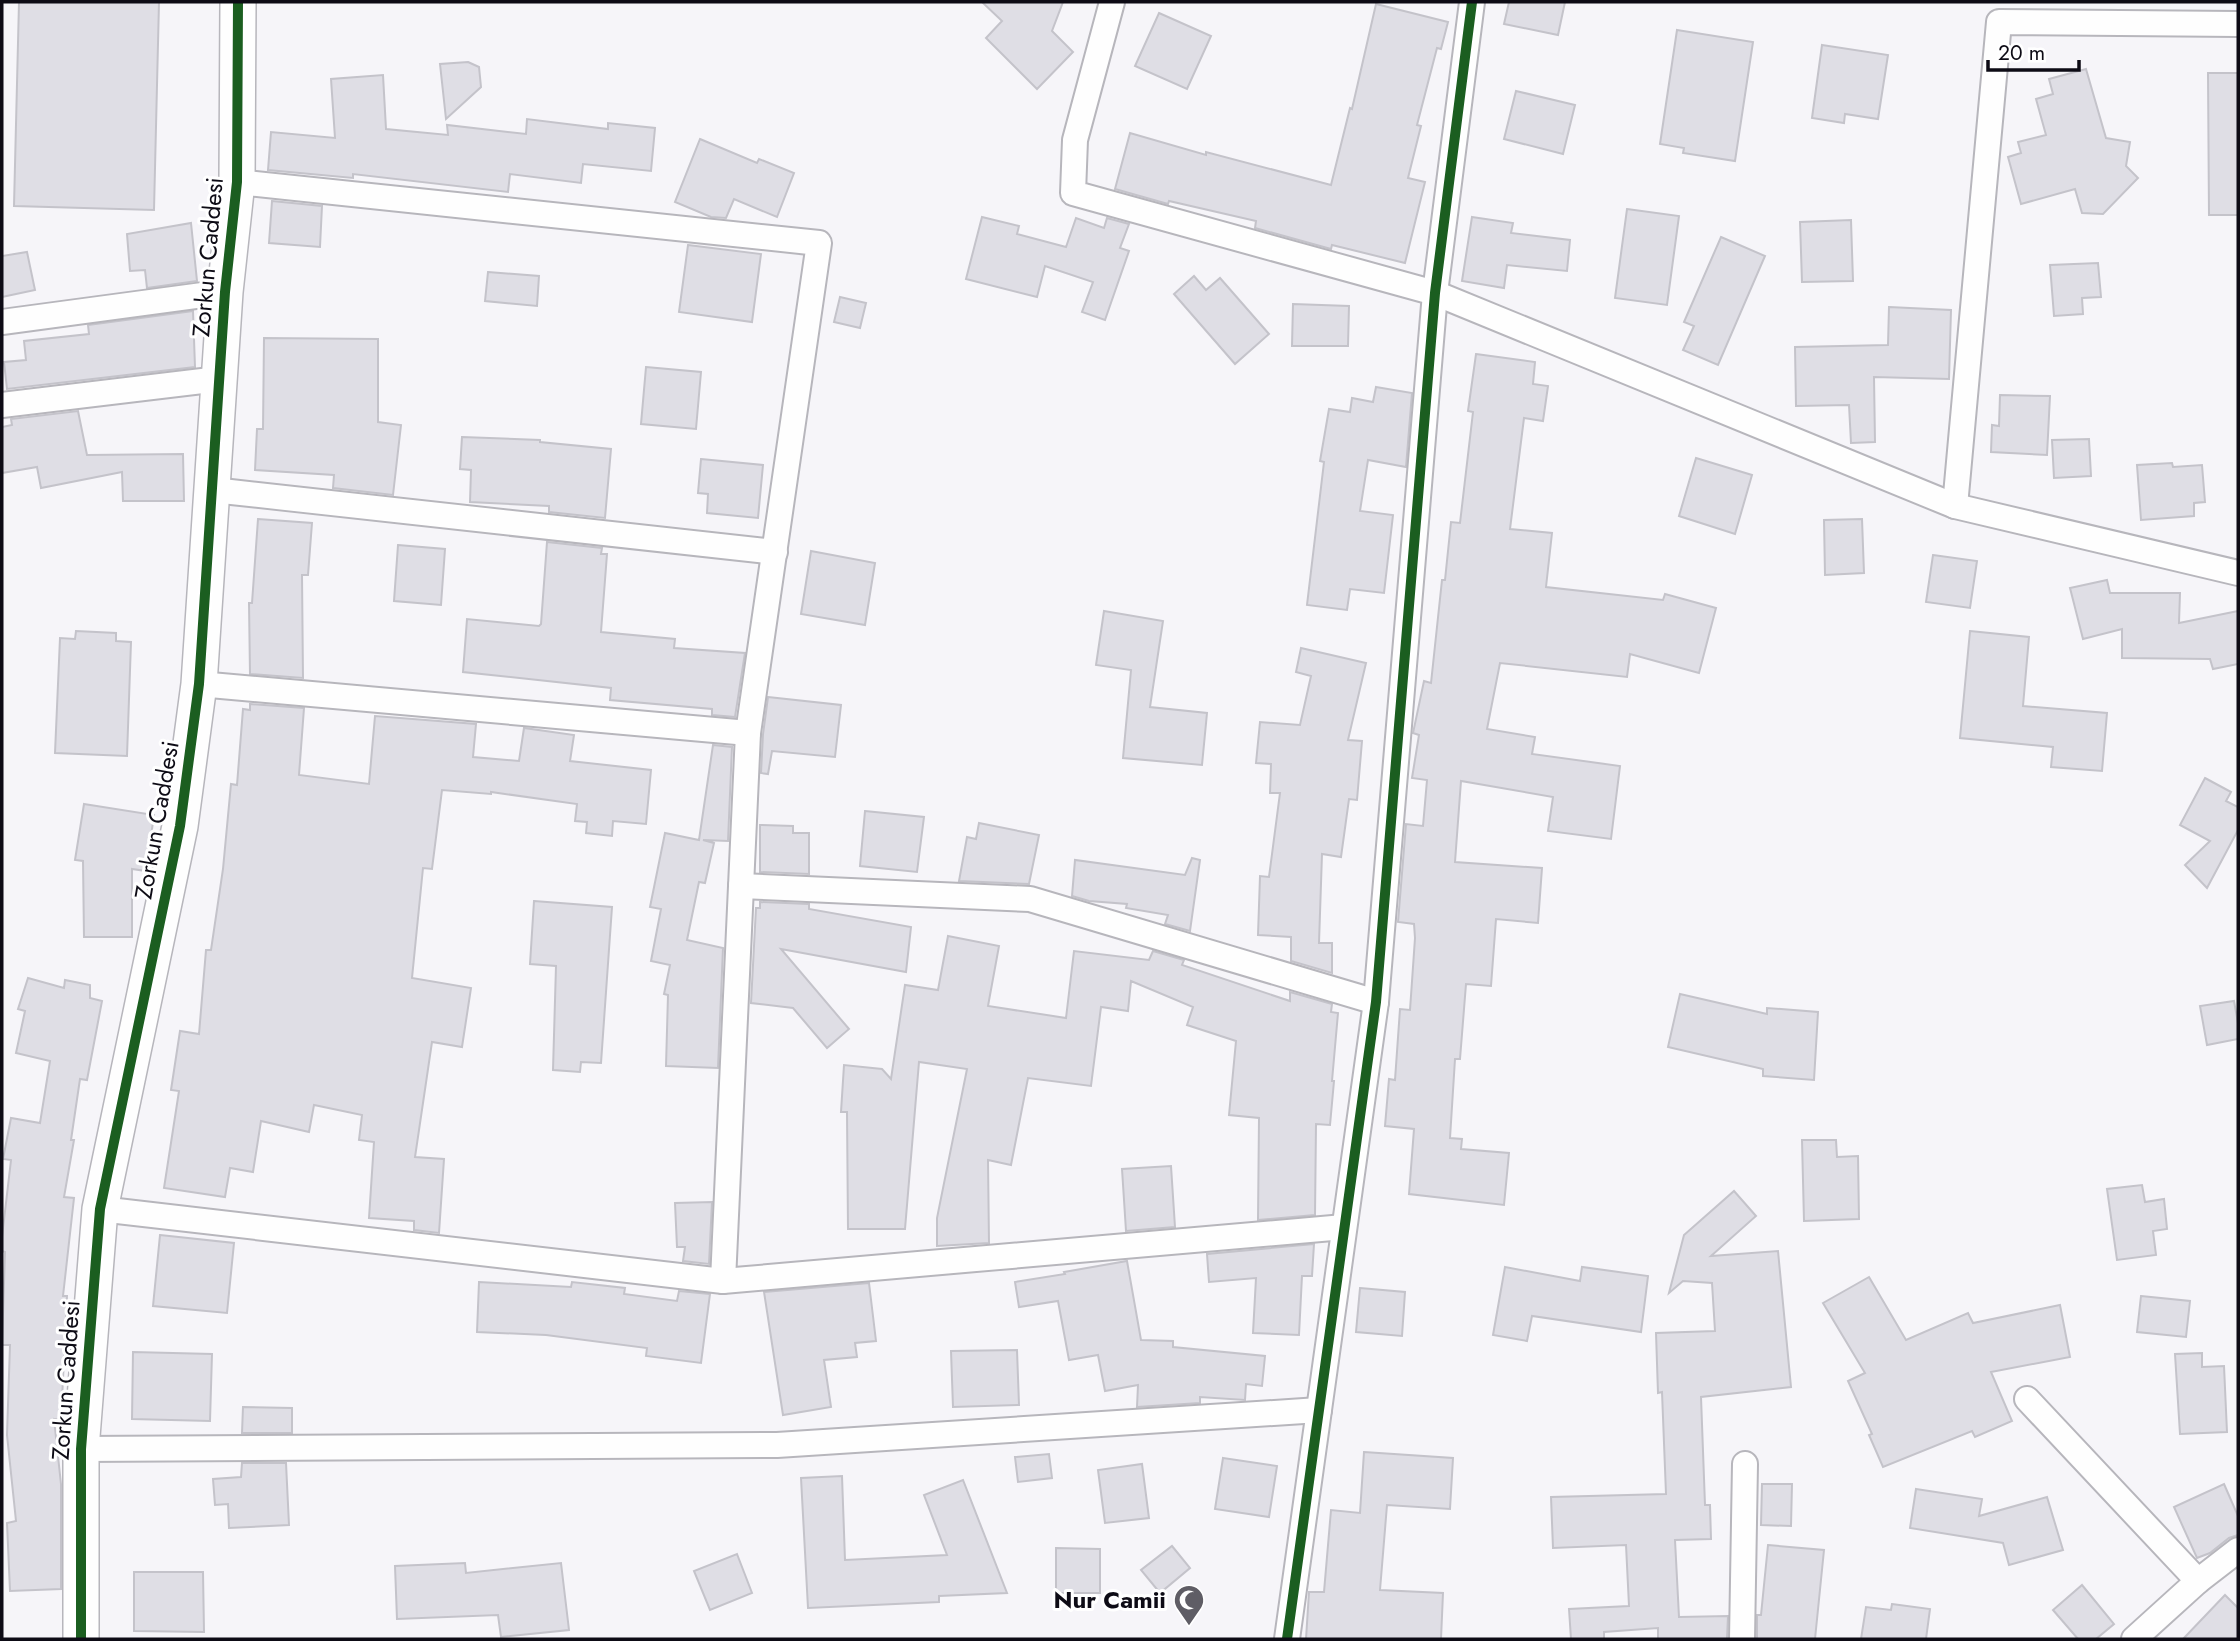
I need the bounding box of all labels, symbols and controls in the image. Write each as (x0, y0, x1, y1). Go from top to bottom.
scale bar (1988, 28, 2079, 72)
text: 20 m (1998, 38, 2045, 68)
street label: Zorkun Caddesi (183, 176, 232, 338)
street label: Zorkun Caddesi (125, 738, 188, 902)
street label: Zorkun Caddesi (42, 1299, 89, 1461)
place label: Nur Camii (1053, 1582, 1166, 1617)
mosque icon: Nur Camii (1172, 1583, 1206, 1627)

